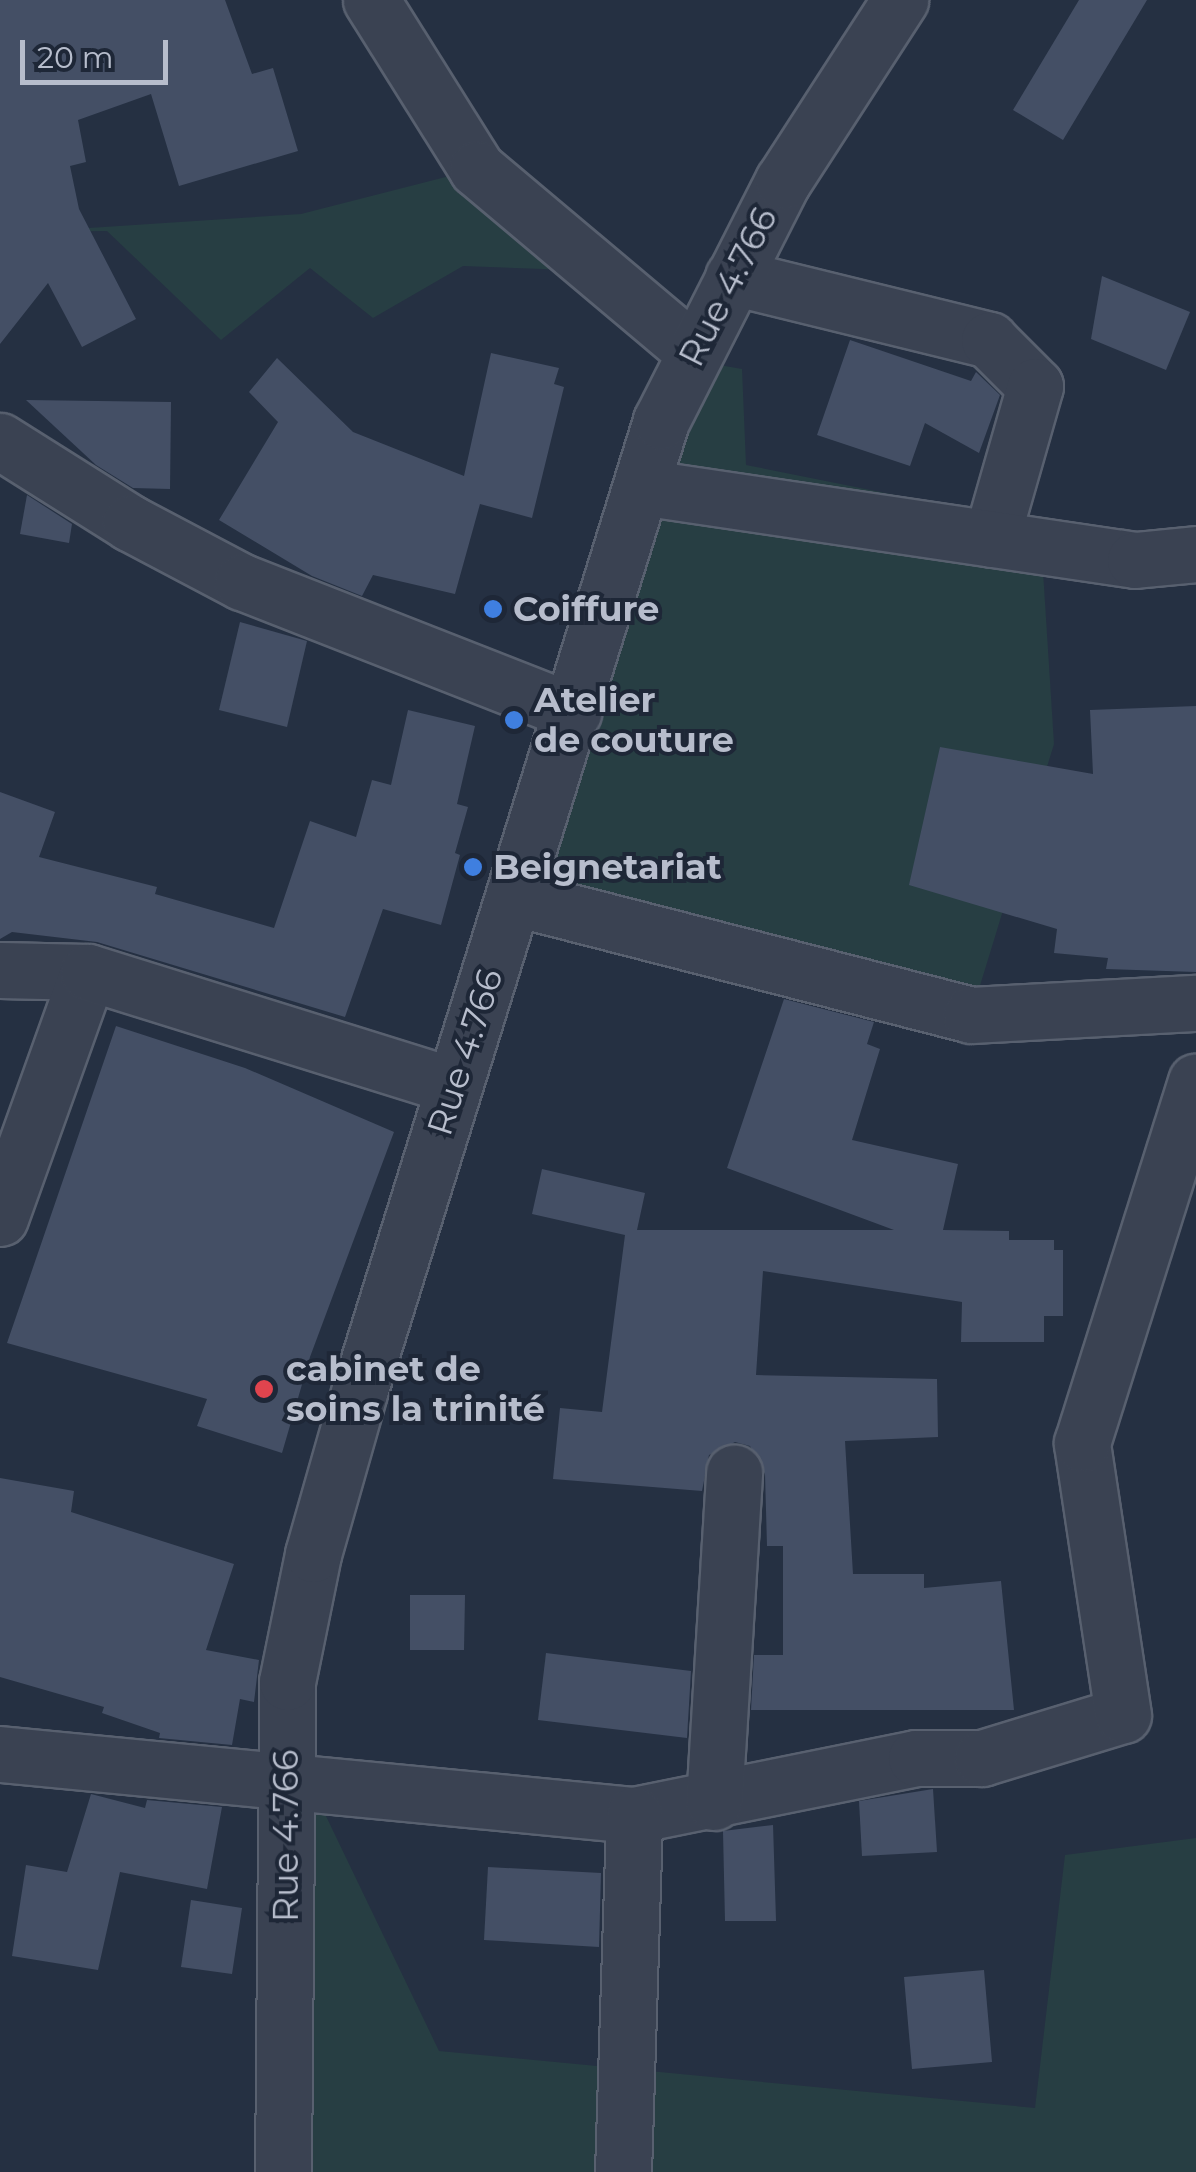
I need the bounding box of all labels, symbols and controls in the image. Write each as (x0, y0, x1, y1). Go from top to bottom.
scale bar (25, 20, 172, 82)
text: 20 m (37, 39, 114, 76)
street label: Rue 4.766 (670, 201, 786, 373)
place label: Coiffure (513, 588, 659, 630)
marker: Coiffure (482, 598, 504, 620)
place label: Atelier de couture (534, 679, 734, 761)
marker: Atelier de couture (503, 709, 525, 731)
place label: Beignetariat (493, 846, 722, 888)
marker: Beignetariat (462, 856, 484, 878)
street label: Rue 4.766 (418, 963, 512, 1141)
place label: cabinet de soins la trinité (286, 1348, 545, 1430)
marker: cabinet de soins la trinité (251, 1376, 277, 1402)
street label: Rue 4.766 (265, 1750, 307, 1922)

